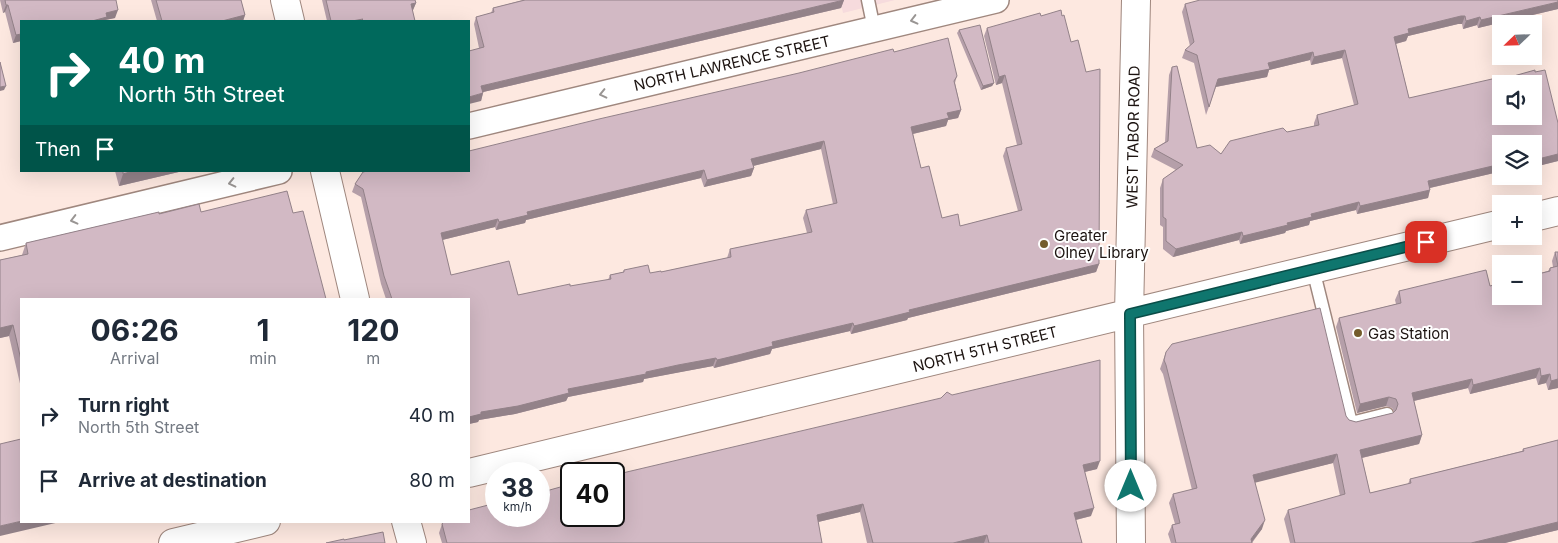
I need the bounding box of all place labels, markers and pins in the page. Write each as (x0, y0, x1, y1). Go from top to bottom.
pin (1405, 221, 1447, 263)
place label: Greater Olney Library (1054, 226, 1149, 262)
marker: Greater Olney Library (1038, 238, 1050, 250)
place label: Gas Station (1368, 324, 1449, 343)
marker: Gas Station (1352, 327, 1364, 339)

